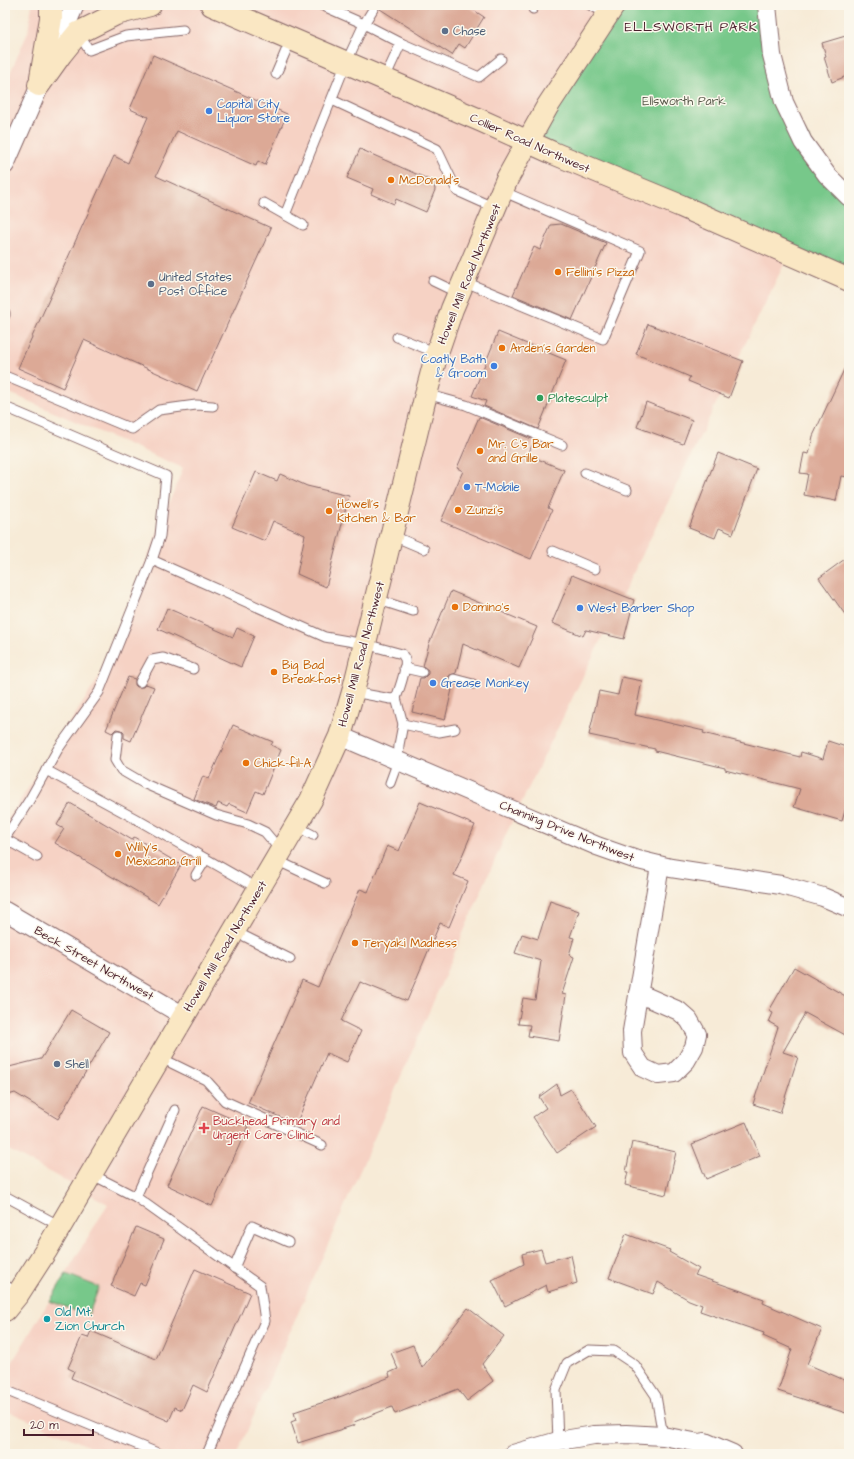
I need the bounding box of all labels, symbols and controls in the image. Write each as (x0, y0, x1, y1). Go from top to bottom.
district label: ELLSWORTH PARK (624, 18, 758, 36)
place label: Chase (453, 23, 487, 40)
marker: Chase (440, 26, 450, 36)
park label: Ellsworth Park (642, 93, 726, 110)
place label: Capital City Liquor Store (217, 96, 290, 127)
marker: Capital City Liquor Store (204, 106, 214, 116)
street label: Collier Road Northwest (467, 109, 593, 178)
place label: McDonald's (399, 172, 459, 189)
marker: McDonald's (386, 175, 396, 185)
street label: Howell Mill Road Northwest (433, 201, 506, 347)
place label: Fellini's Pizza (566, 264, 634, 281)
marker: Fellini's Pizza (553, 267, 563, 277)
place label: United States Post Office (159, 269, 232, 300)
marker: United States Post Office (146, 279, 156, 289)
place label: Arden's Garden (510, 340, 595, 357)
marker: Arden's Garden (497, 343, 507, 353)
place label: Coatly Bath & Groom (421, 351, 487, 382)
marker: Coatly Bath & Groom (489, 361, 499, 371)
place label: Platesculpt (548, 390, 608, 407)
marker: Platesculpt (535, 393, 545, 403)
place label: Mr. C's Bar and Grille (488, 436, 554, 467)
marker: Mr. C's Bar and Grille (475, 446, 485, 456)
place label: T-Mobile (475, 479, 520, 496)
marker: T-Mobile (462, 482, 472, 492)
place label: Howell's Kitchen & Bar (337, 496, 416, 527)
place label: Zunzi's (466, 502, 503, 519)
marker: Zunzi's (453, 505, 463, 515)
marker: Howell's Kitchen & Bar (324, 506, 334, 516)
street label: Howell Mill Road Northwest (334, 579, 389, 729)
place label: Domino's (463, 599, 509, 616)
place label: West Barber Shop (588, 600, 695, 617)
marker: Domino's (450, 602, 460, 612)
marker: West Barber Shop (575, 603, 585, 613)
place label: Big Bad Breakfast (282, 657, 341, 688)
marker: Big Bad Breakfast (269, 667, 279, 677)
place label: Grease Monkey (441, 675, 529, 693)
marker: Grease Monkey (428, 678, 438, 688)
place label: Chick-fil-A (254, 755, 312, 772)
marker: Chick-fil-A (241, 758, 251, 768)
street label: Channing Drive Northwest (497, 797, 637, 867)
place label: Willy's Mexicana Grill (126, 839, 201, 870)
marker: Willy's Mexicana Grill (113, 849, 123, 859)
street label: Howell Mill Road Northwest (179, 877, 271, 1015)
street label: Beck Street Northwest (31, 922, 157, 1005)
place label: Teryaki Madness (363, 935, 457, 953)
marker: Teryaki Madness (350, 938, 360, 948)
place label: Shell (65, 1056, 89, 1073)
marker: Shell (52, 1059, 62, 1069)
place label: Buckhead Primary and Urgent Care Clinic (213, 1113, 340, 1145)
marker: Buckhead Primary and Urgent Care Clinic (198, 1122, 210, 1134)
place label: Old Mt. Zion Church (55, 1304, 125, 1335)
marker: Old Mt. Zion Church (42, 1314, 52, 1324)
scale bar (24, 1411, 93, 1437)
text: 20 m (30, 1417, 59, 1434)

